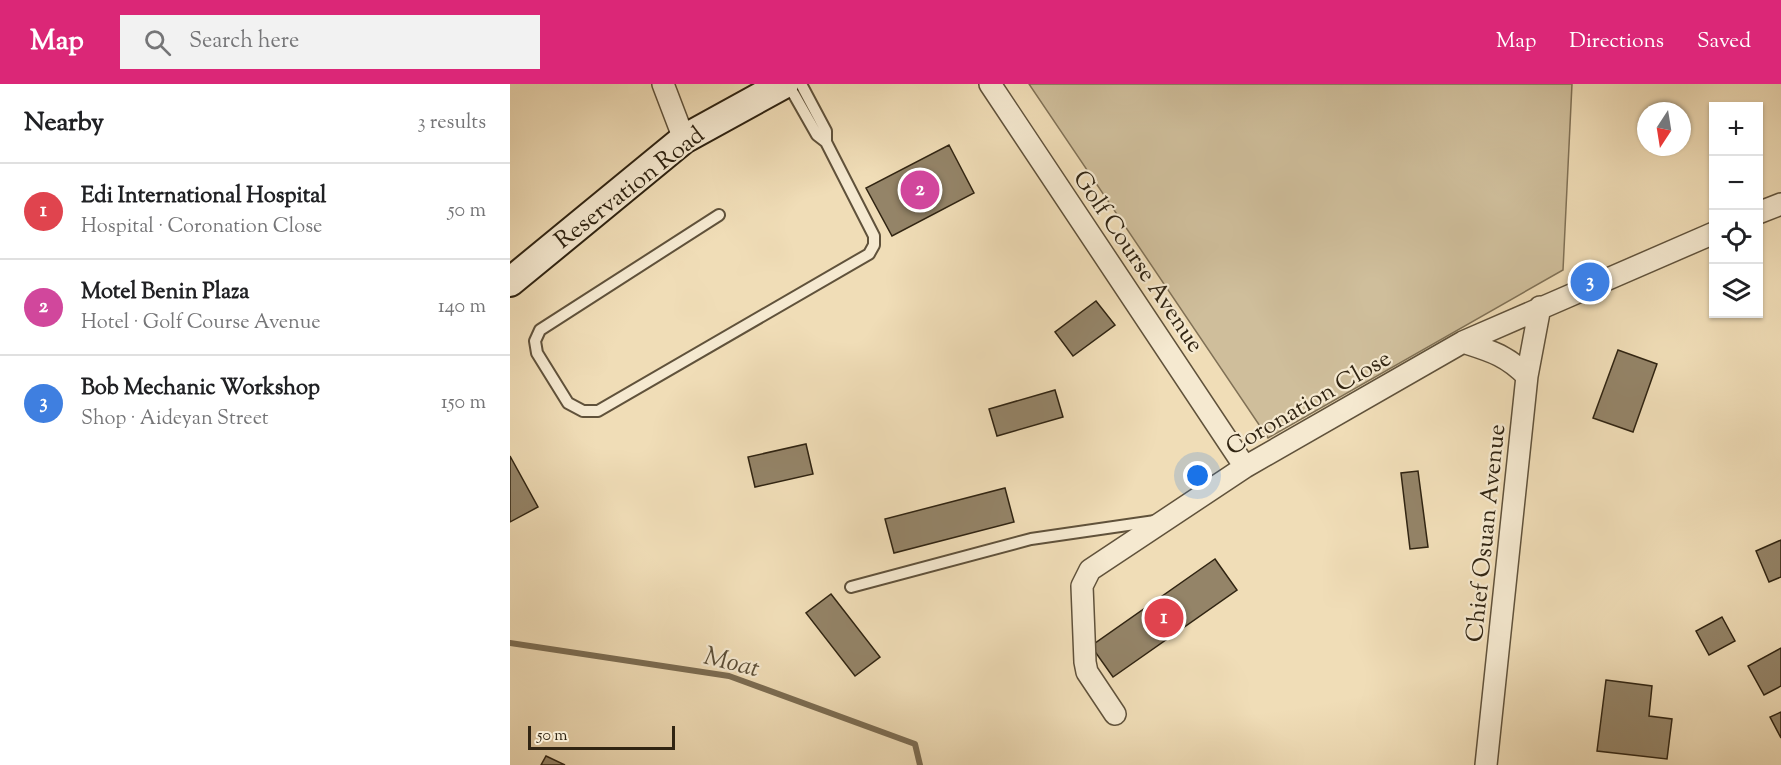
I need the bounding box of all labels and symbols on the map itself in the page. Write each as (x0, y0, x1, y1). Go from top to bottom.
north arrow (1637, 102, 1691, 156)
street label: Reservation Road (548, 119, 713, 258)
street label: Golf Course Avenue (1064, 164, 1211, 360)
pin: 2 (900, 168, 940, 212)
pin: 3 (1570, 260, 1610, 304)
street label: Coronation Close (1220, 343, 1398, 465)
street label: Chief Osuan Avenue (1459, 423, 1515, 644)
your location (1183, 461, 1212, 490)
pin: 1 (1144, 596, 1184, 640)
water label: Moat (699, 639, 764, 688)
scale bar (528, 723, 675, 750)

